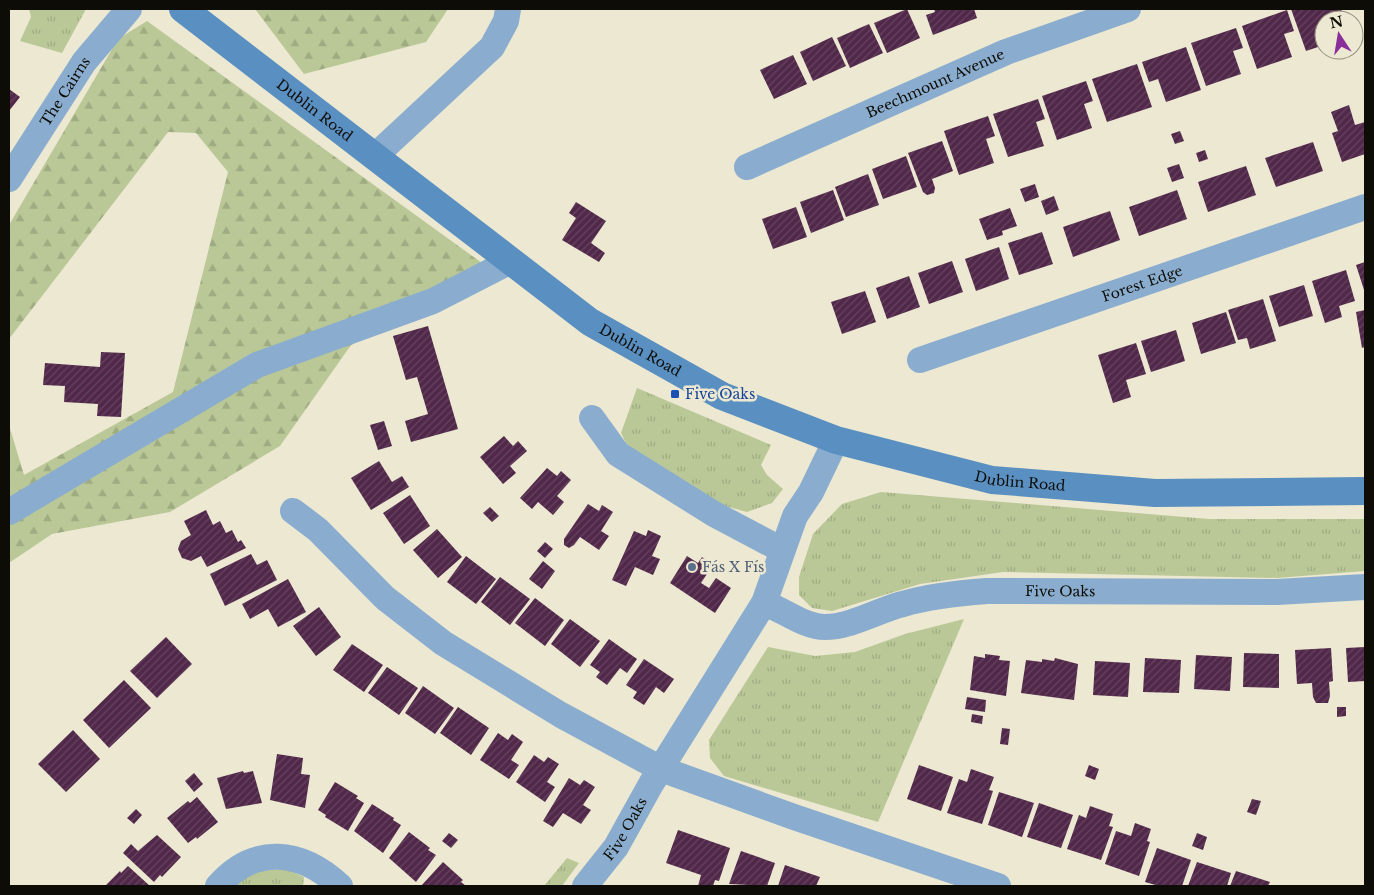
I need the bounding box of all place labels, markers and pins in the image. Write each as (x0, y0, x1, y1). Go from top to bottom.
place label: Five Oaks (685, 385, 755, 403)
marker: Five Oaks (669, 388, 681, 400)
place label: Fás X Fís (702, 558, 764, 576)
marker: Fás X Fís (686, 561, 698, 573)

